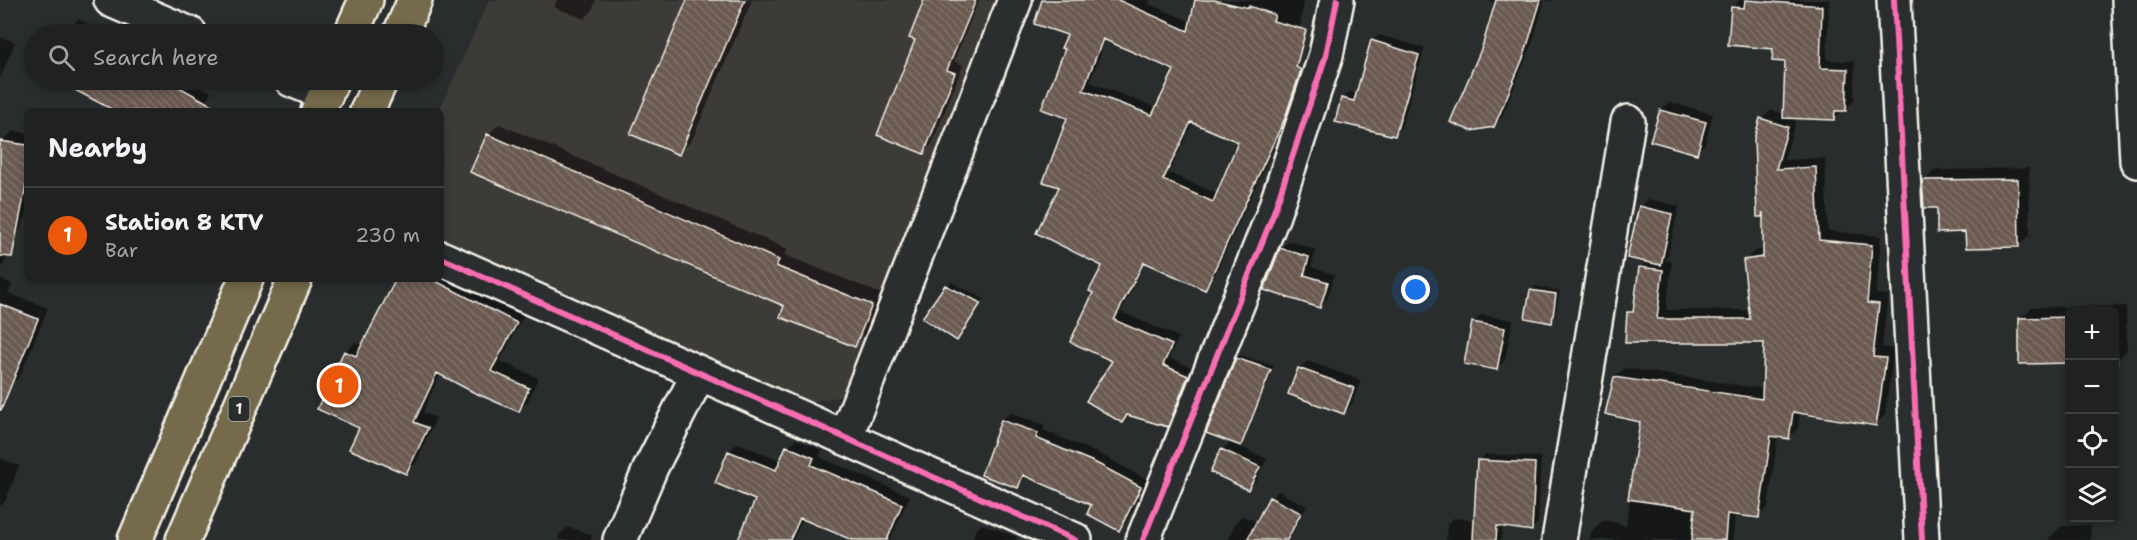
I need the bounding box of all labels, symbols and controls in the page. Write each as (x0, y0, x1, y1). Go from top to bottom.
search box (24, 24, 444, 90)
icon: search (45, 41, 78, 74)
text: Search here (93, 43, 219, 72)
text: Nearby (48, 130, 147, 165)
text: Station 8 KTV (105, 208, 263, 237)
text: 1 (63, 222, 72, 248)
text: 230 m (355, 222, 420, 248)
text: Bar (105, 237, 138, 263)
your location (1401, 275, 1430, 304)
map controls (2065, 306, 2119, 522)
button: + (2065, 306, 2119, 360)
button: − (2065, 360, 2119, 414)
pin: 1 (320, 362, 358, 408)
road number: 1 (228, 397, 250, 421)
button: locate (2065, 414, 2119, 468)
button: layers (2065, 468, 2119, 522)

